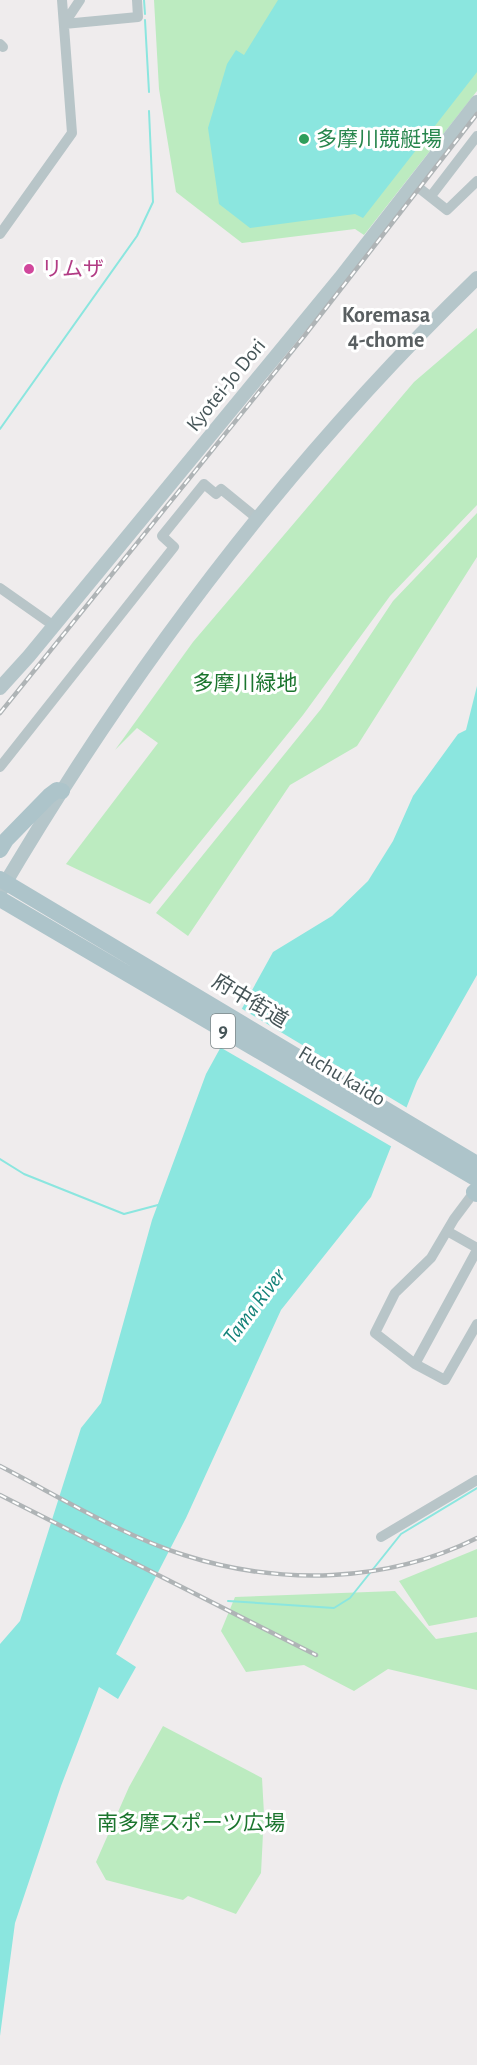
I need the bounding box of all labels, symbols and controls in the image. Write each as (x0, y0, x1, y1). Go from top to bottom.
place label: 多摩川競艇場 (316, 128, 442, 150)
marker: 多摩川競艇場 (297, 132, 311, 146)
place label: リムザ (41, 259, 104, 280)
marker: リムザ (22, 262, 36, 276)
district label: Koremasa 4-chome (342, 304, 431, 351)
street label: Kyotei-Jo Dori (183, 335, 269, 435)
park label: 多摩川緑地 (193, 672, 298, 694)
street label: 府中街道 (209, 970, 292, 1032)
road number: 9 (211, 1014, 235, 1048)
street label: Fuchu kaido (295, 1042, 389, 1110)
water label: Tama River (219, 1264, 290, 1348)
park label: 南多摩スポーツ広場 (97, 1812, 285, 1834)

